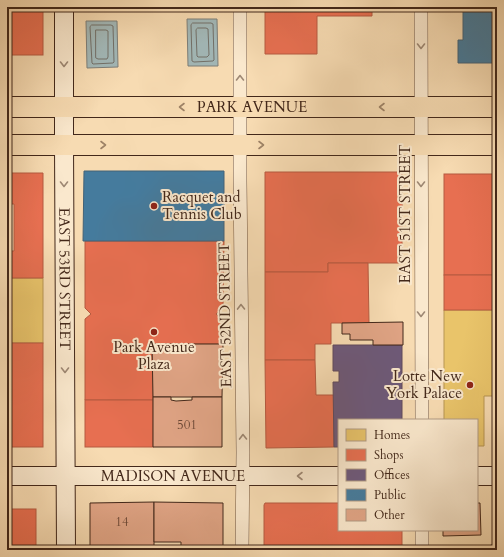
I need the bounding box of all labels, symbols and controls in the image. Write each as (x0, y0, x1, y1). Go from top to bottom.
one-way arrow (417, 43, 425, 49)
one-way arrow (60, 61, 68, 67)
one-way arrow (236, 75, 244, 81)
street label: PARK AVENUE (197, 97, 307, 117)
one-way arrow (179, 103, 185, 111)
one-way arrow (379, 103, 385, 111)
one-way arrow (100, 141, 106, 149)
one-way arrow (258, 141, 264, 149)
street label: EAST 51ST STREET (395, 145, 415, 283)
one-way arrow (60, 181, 68, 187)
one-way arrow (417, 181, 425, 187)
place label: Racquet and Tennis Club (162, 187, 242, 224)
marker: Racquet and Tennis Club (149, 201, 159, 211)
street label: EAST 53RD STREET (54, 207, 75, 351)
street label: EAST 52ND STREET (214, 242, 236, 388)
one-way arrow (237, 304, 245, 310)
one-way arrow (417, 311, 425, 317)
marker: Park Avenue Plaza (149, 327, 159, 337)
place label: Park Avenue Plaza (113, 337, 195, 374)
place label: Lotte New York Palace (386, 366, 462, 403)
one-way arrow (61, 367, 69, 373)
marker: Lotte New York Palace (465, 380, 475, 390)
house number: 501 (177, 416, 197, 434)
legend (338, 419, 478, 531)
text: Homes (374, 427, 410, 443)
one-way arrow (239, 434, 247, 440)
text: Shops (374, 447, 403, 463)
street label: MADISON AVENUE (101, 466, 245, 486)
text: Offices (374, 467, 410, 483)
one-way arrow (297, 472, 303, 480)
text: Public (374, 487, 407, 503)
text: Other (374, 507, 405, 523)
house number: 14 (115, 513, 129, 531)

